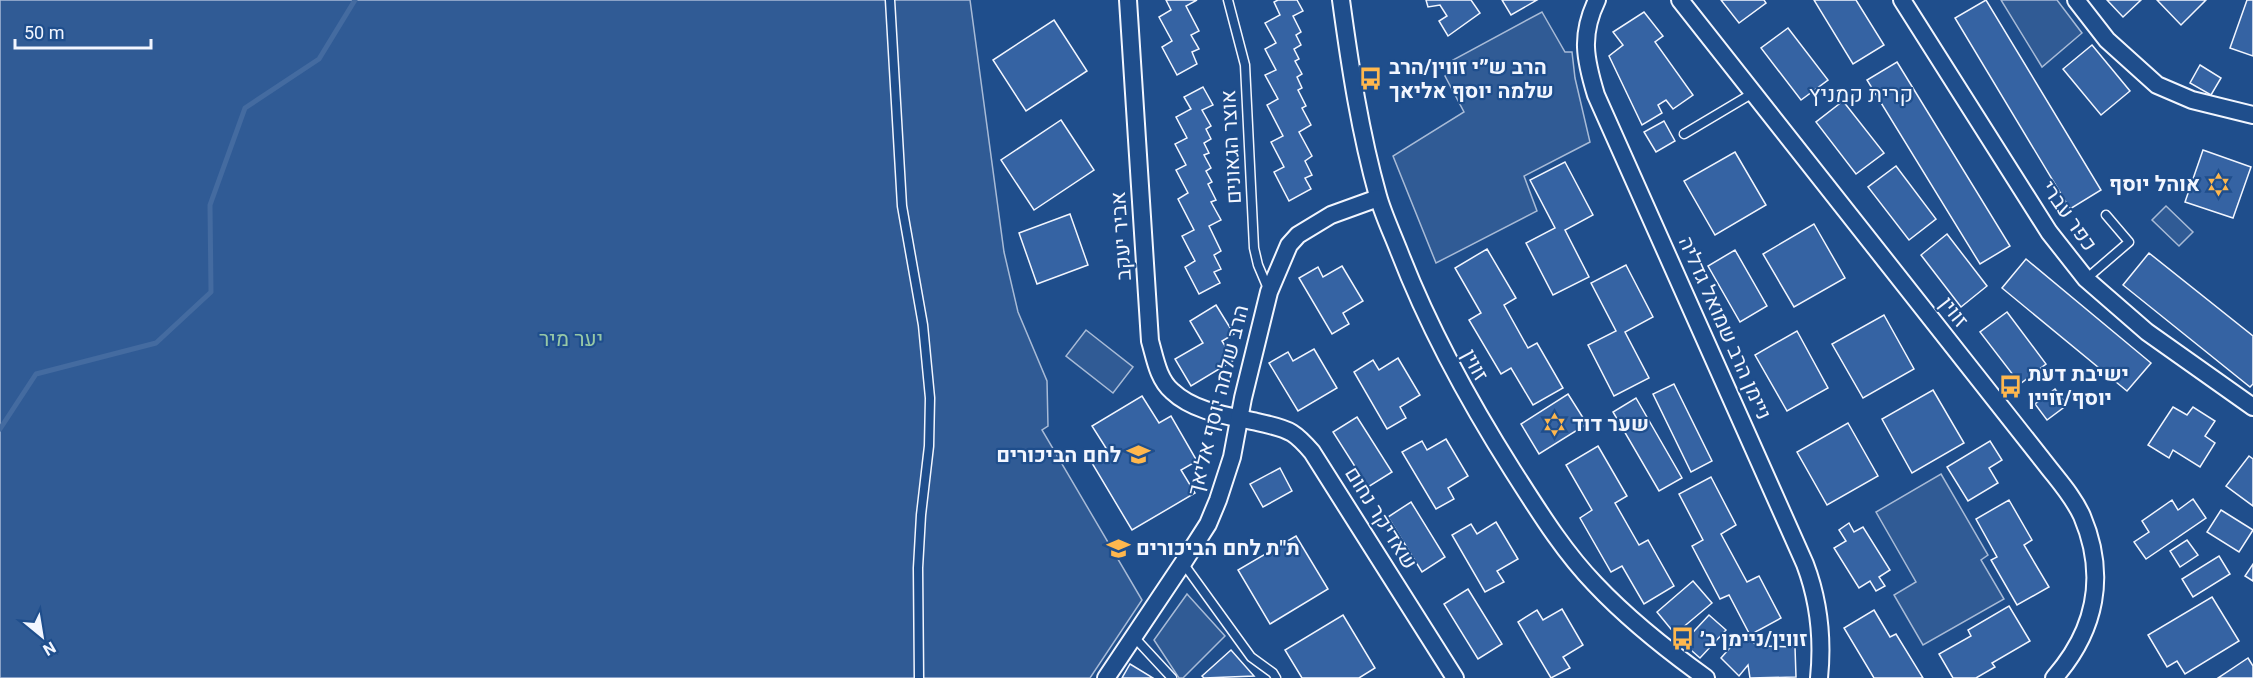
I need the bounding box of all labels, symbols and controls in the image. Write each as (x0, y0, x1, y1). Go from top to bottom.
scale bar (15, 12, 152, 50)
text: 50 m (24, 22, 64, 43)
place label: הרב ש״י זווין/הרב שלמה יוסף אליאך (1389, 55, 1554, 103)
bus stop icon: הרב ש״י זווין/הרב שלמה יוסף אליאך (1358, 66, 1384, 92)
district label: קרית קמניץ (1809, 82, 1913, 107)
street label: אוצר הגאונים (1216, 89, 1246, 205)
synagogue icon: אוהל יוסף (2205, 171, 2231, 197)
place label: אוהל יוסף (2109, 172, 2200, 196)
street label: כפר עברי (2036, 176, 2102, 256)
street label: אביר יעקב (1106, 191, 1136, 281)
street label: ניימן הרב שמואל גדליה (1674, 233, 1776, 423)
street label: זווין (1935, 292, 1973, 332)
street label: הרב שלמה יוסף אליאך (1183, 302, 1253, 498)
park label: יער מיר (539, 327, 603, 351)
street label: זווין (1457, 345, 1493, 385)
place label: ישיבת דעת יוסף/זויין (2028, 362, 2129, 410)
bus stop icon: ישיבת דעת יוסף/זויין (1997, 373, 2023, 399)
synagogue icon: שער דוד (1541, 411, 1567, 437)
place label: שער דוד (1572, 412, 1649, 436)
school or university icon: לחם הביכורים (1126, 442, 1152, 468)
place label: לחם הביכורים (996, 443, 1121, 467)
street label: שאדיקר נחום (1340, 463, 1422, 573)
school or university icon: ת"ת לחם הביכורים (1105, 535, 1131, 561)
place label: ת"ת לחם הביכורים (1136, 536, 1300, 560)
north arrow (12, 606, 72, 666)
bus stop icon: זווין/ניימן ב׳ (1669, 626, 1695, 652)
place label: זווין/ניימן ב׳ (1700, 627, 1807, 651)
text: N (40, 638, 59, 660)

